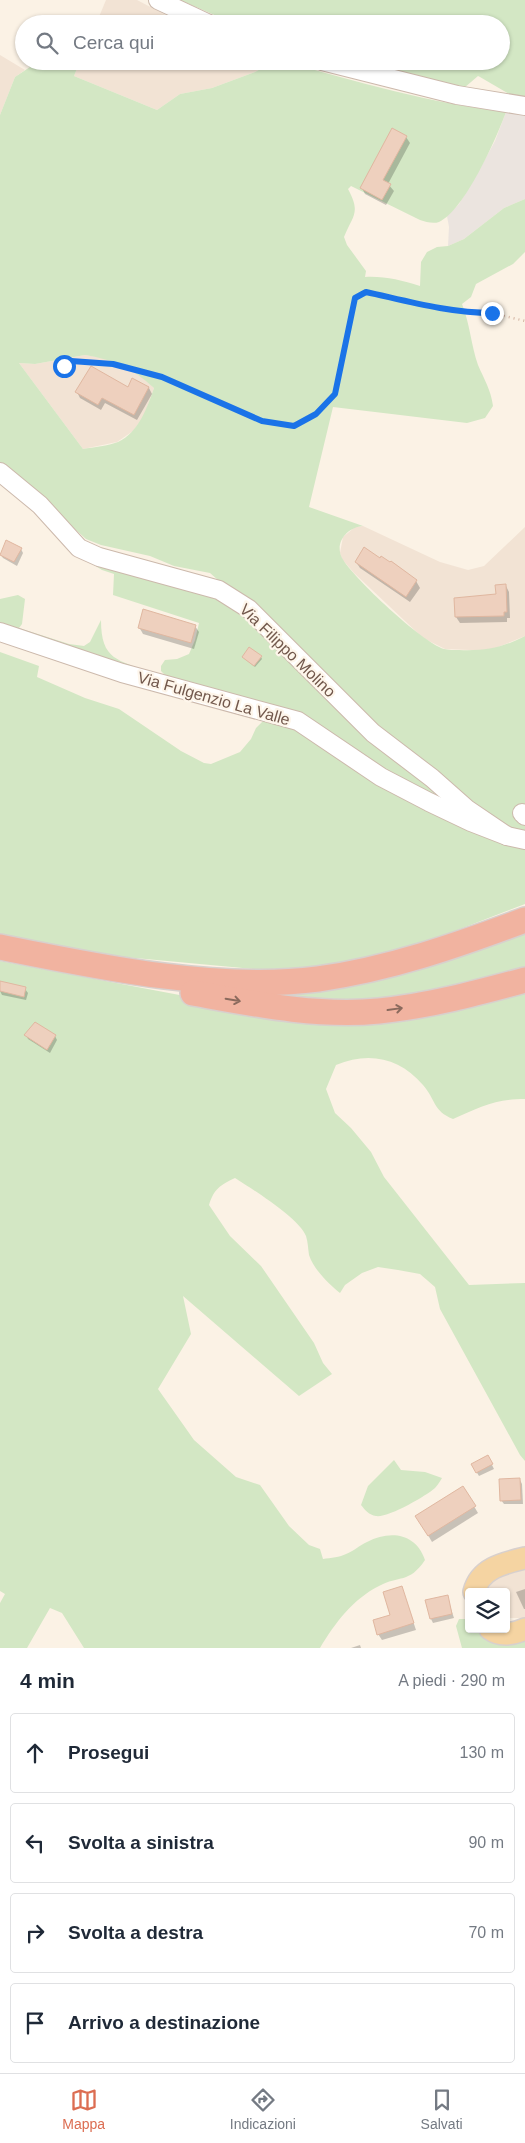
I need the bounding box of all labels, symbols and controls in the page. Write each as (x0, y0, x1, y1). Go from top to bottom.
search box (15, 15, 510, 70)
icon: search (33, 29, 61, 57)
text: Cerca qui (73, 32, 154, 53)
route end (481, 302, 504, 325)
route start (53, 355, 76, 378)
street label: Via Filippo Molino (236, 600, 339, 700)
street label: Via Fulgenzio La Valle (136, 669, 292, 728)
one-way arrow (225, 996, 241, 1006)
one-way arrow (386, 1004, 402, 1014)
map controls (465, 1588, 510, 1633)
button: layers (465, 1588, 510, 1633)
text: 4 min (20, 1669, 75, 1692)
text: A piedi · 290 m (398, 1672, 505, 1689)
icon: ahead (21, 1739, 49, 1767)
text: Prosegui (68, 1742, 149, 1763)
text: 130 m (460, 1744, 504, 1761)
icon: left (21, 1829, 49, 1857)
text: Svolta a sinistra (68, 1832, 214, 1853)
text: 90 m (468, 1834, 504, 1851)
icon: right (21, 1919, 49, 1947)
text: Svolta a destra (68, 1922, 203, 1943)
text: 70 m (468, 1924, 504, 1941)
icon: arrive (21, 2009, 49, 2037)
text: Arrivo a destinazione (68, 2012, 260, 2033)
tab: Mappa (62, 2086, 105, 2132)
tab: Indicazioni (230, 2086, 296, 2132)
tab: Salvati (421, 2086, 463, 2132)

